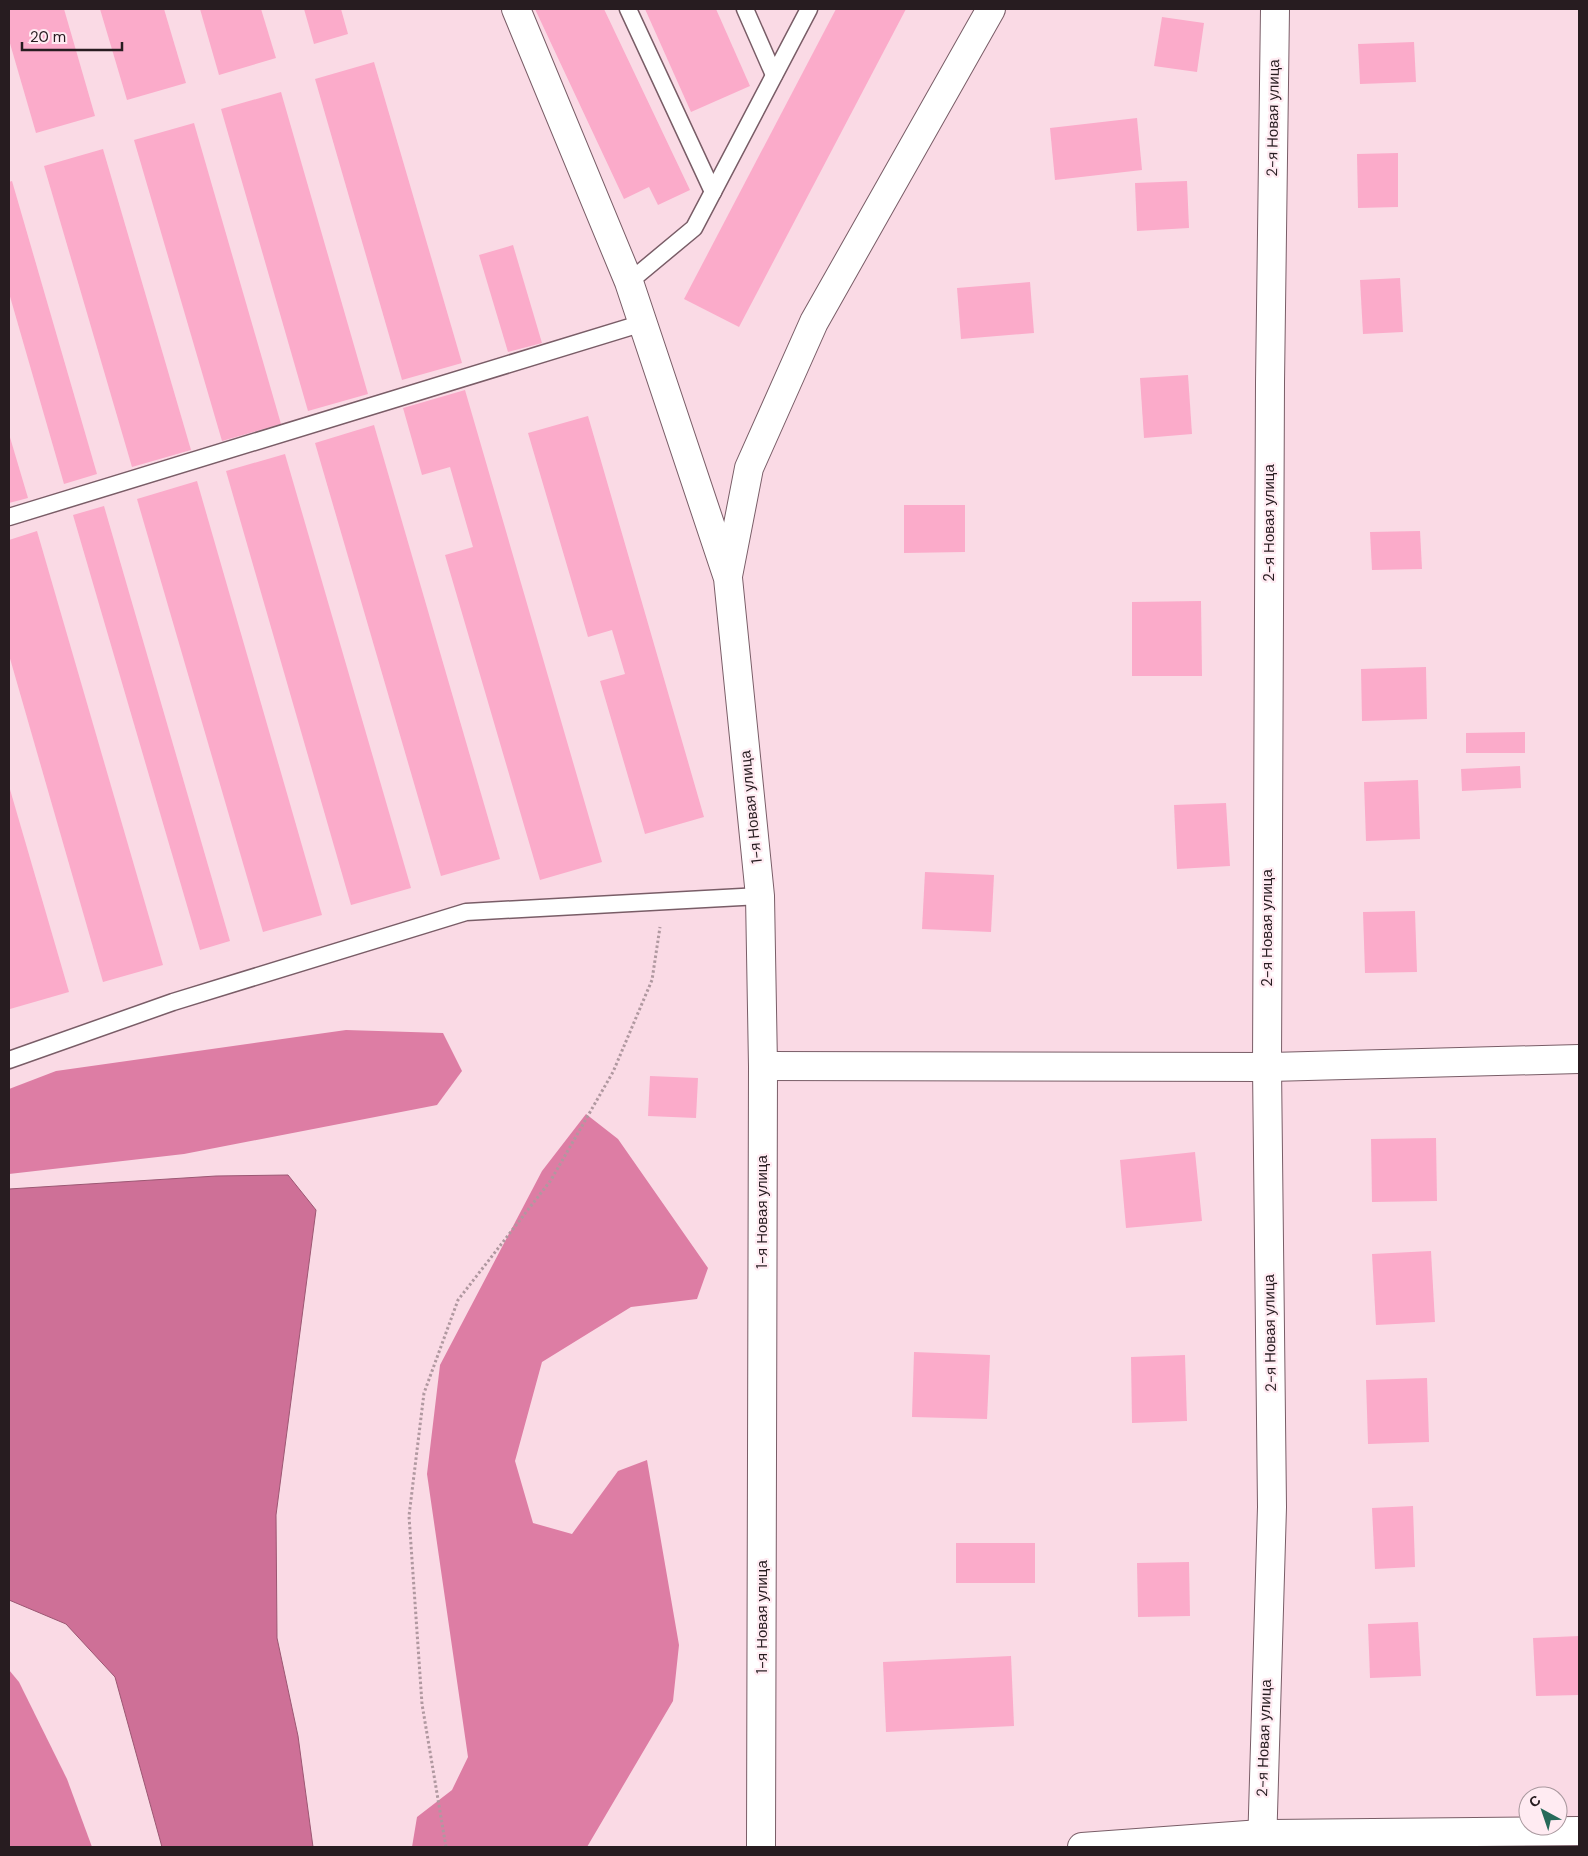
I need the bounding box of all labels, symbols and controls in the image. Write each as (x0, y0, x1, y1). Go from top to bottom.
scale bar (22, 20, 122, 52)
text: 20 m (30, 27, 66, 47)
street label: 2-я Новая улица (1262, 58, 1284, 177)
street label: 2-я Новая улица (1259, 464, 1279, 582)
street label: 1-я Новая улица (735, 749, 767, 865)
street label: 2-я Новая улица (1257, 869, 1277, 987)
street label: 1-я Новая улица (752, 1155, 772, 1269)
street label: 2-я Новая улица (1259, 1273, 1281, 1392)
street label: 1-я Новая улица (752, 1560, 772, 1674)
street label: 2-я Новая улица (1252, 1678, 1276, 1797)
north arrow (1518, 1786, 1568, 1836)
text: С (1525, 1791, 1544, 1811)

